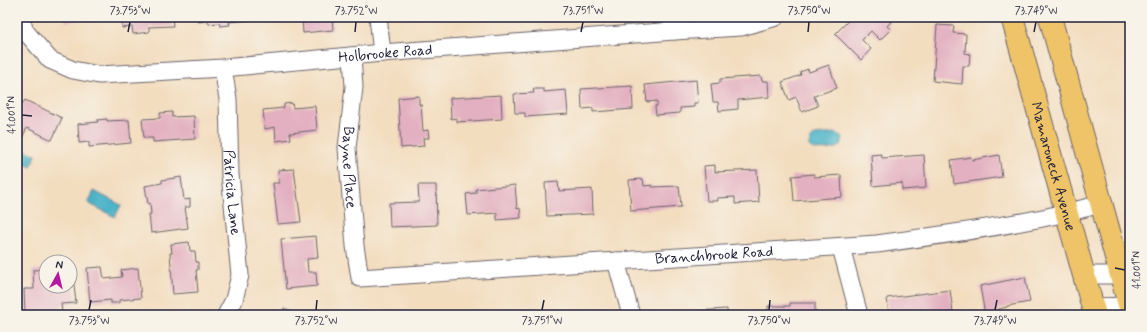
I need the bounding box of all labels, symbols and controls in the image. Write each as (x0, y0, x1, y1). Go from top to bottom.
text: 73.753°W (110, 4, 150, 18)
text: 73.752°W (335, 4, 377, 18)
text: 73.751°W (563, 4, 603, 18)
text: 73.750°W (788, 4, 830, 18)
text: 73.749°W (1015, 4, 1057, 18)
street label: Holbrooke Road (337, 40, 433, 68)
text: 41.001°N (5, 96, 19, 134)
street label: Mamaroneck Avenue (1025, 100, 1080, 234)
street label: Bayne Place (336, 125, 361, 209)
street label: Patricia Lane (218, 149, 245, 236)
street label: Branchbrook Road (654, 242, 774, 270)
text: 41.001°N (1130, 251, 1144, 289)
north arrow (38, 254, 78, 294)
text: N (55, 258, 64, 273)
text: 73.753°W (69, 314, 109, 328)
text: 73.752°W (295, 314, 337, 328)
text: 73.751°W (522, 314, 562, 328)
text: 73.750°W (748, 314, 790, 328)
text: 73.749°W (974, 314, 1016, 328)

